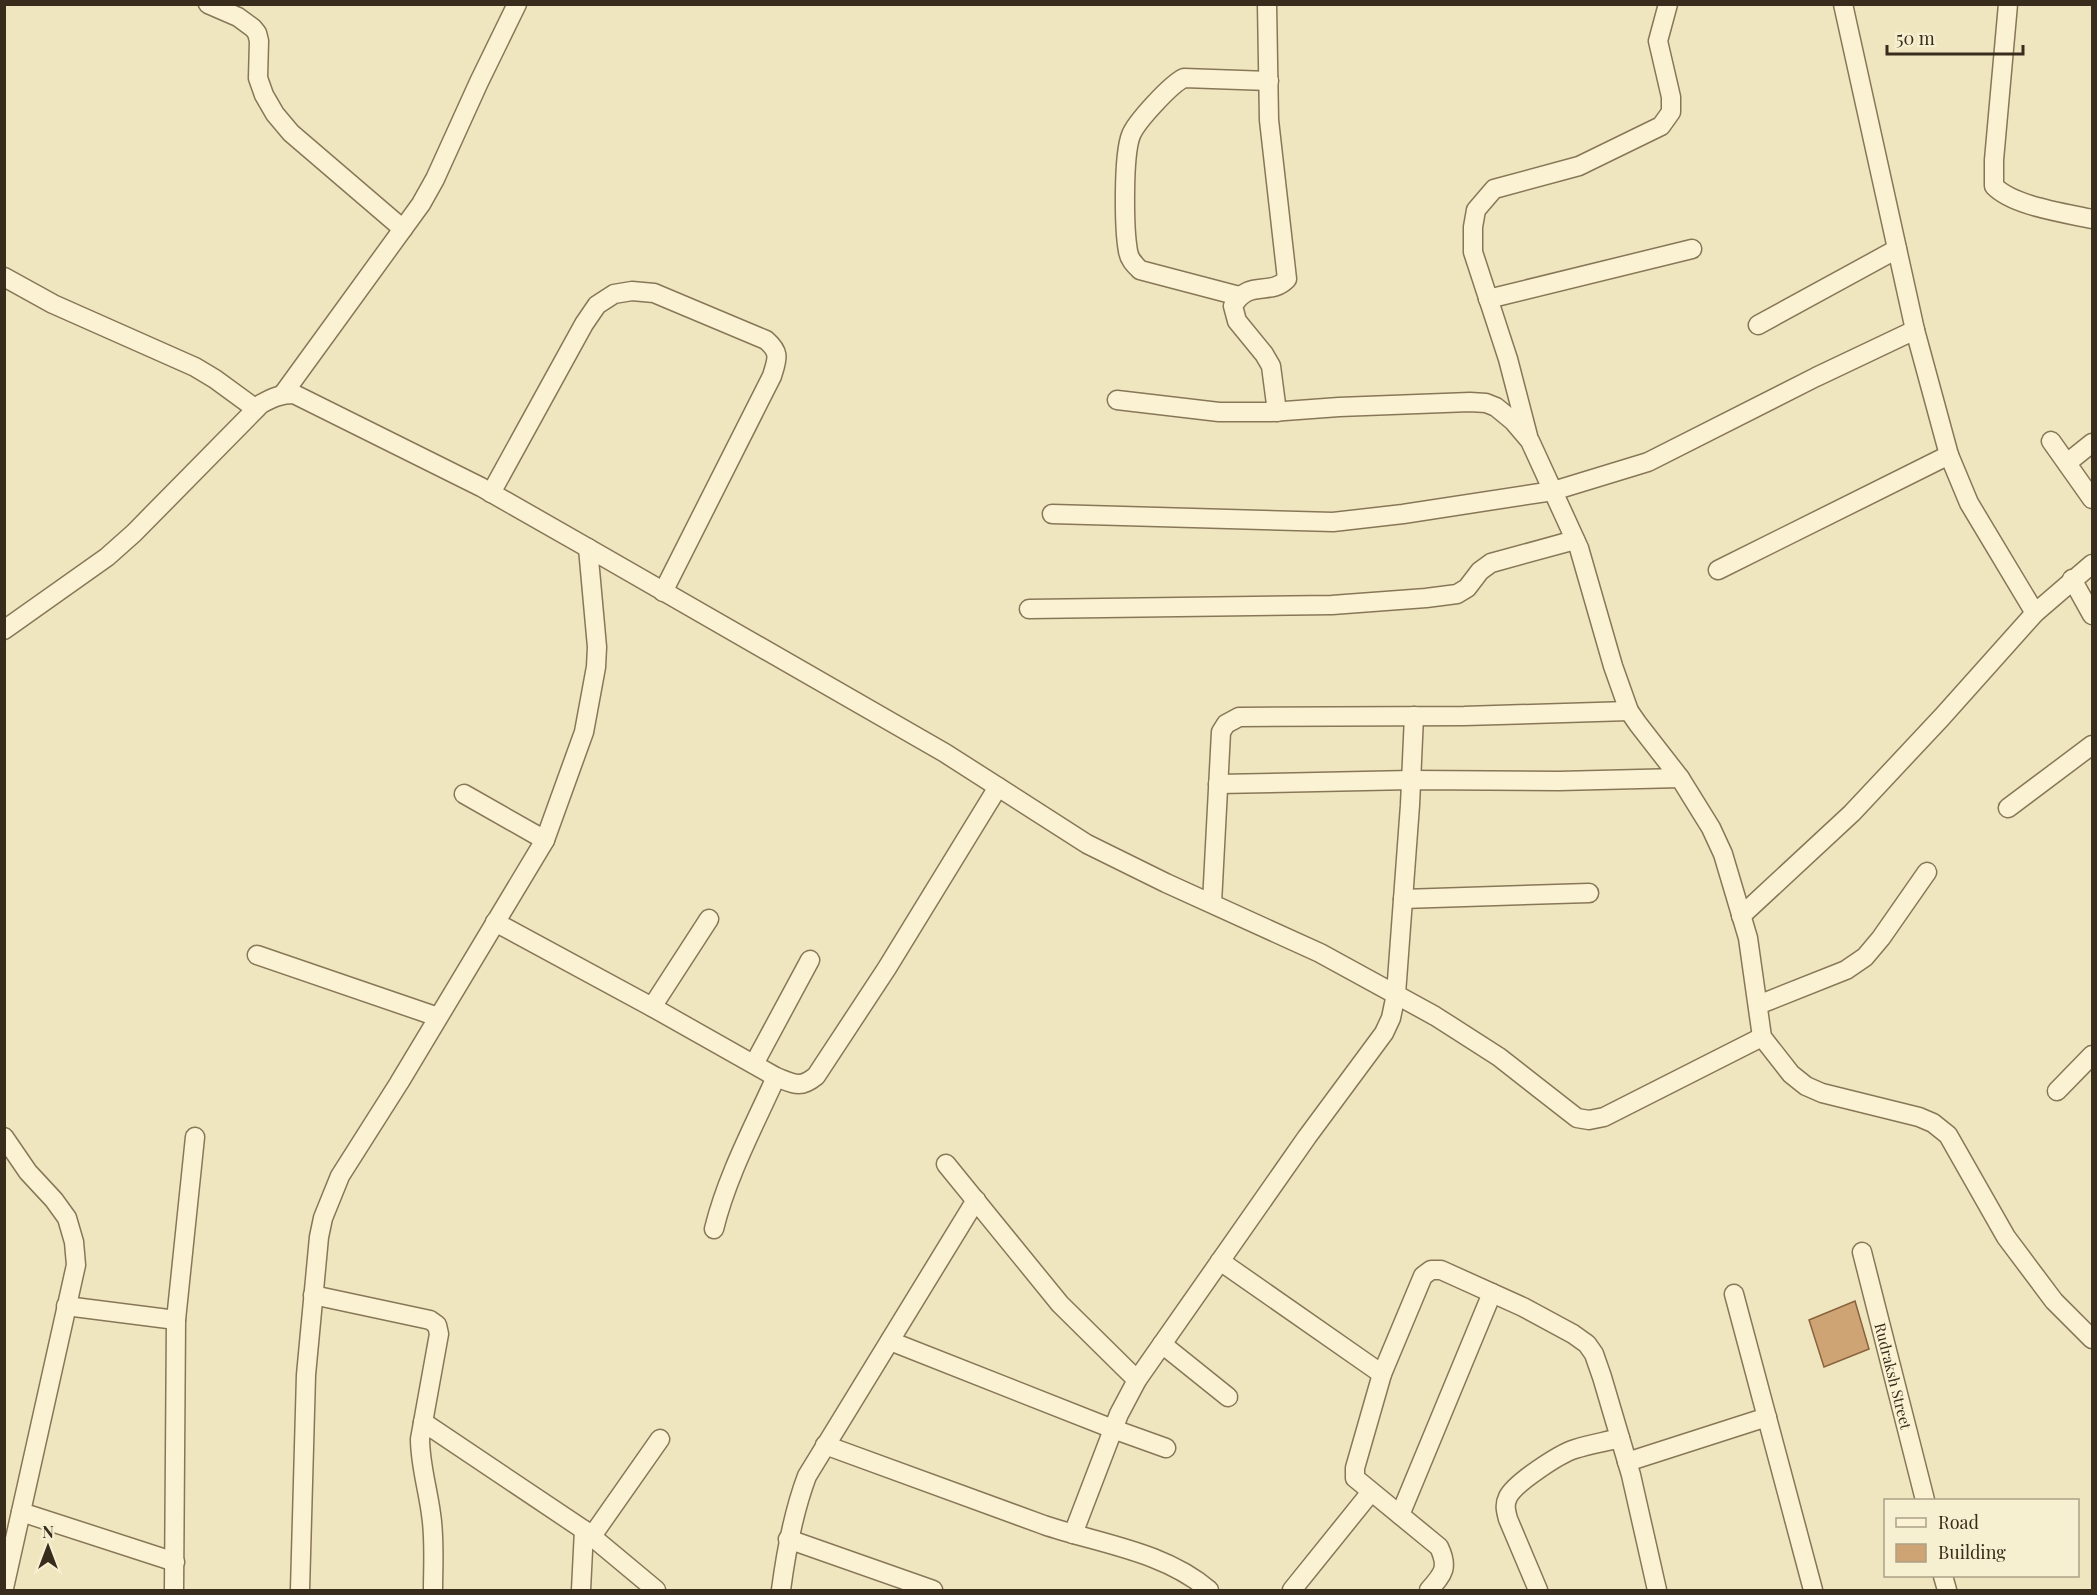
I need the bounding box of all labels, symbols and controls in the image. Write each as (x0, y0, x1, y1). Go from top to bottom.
scale bar (1887, 18, 2024, 56)
text: 50 m (1896, 26, 1935, 50)
street label: Rudraksh Street (1870, 1321, 1917, 1432)
legend (1884, 1499, 2079, 1577)
text: Road (1938, 1510, 1979, 1534)
north arrow (18, 1517, 78, 1577)
text: N (42, 1521, 54, 1542)
text: Building (1938, 1540, 2006, 1564)

